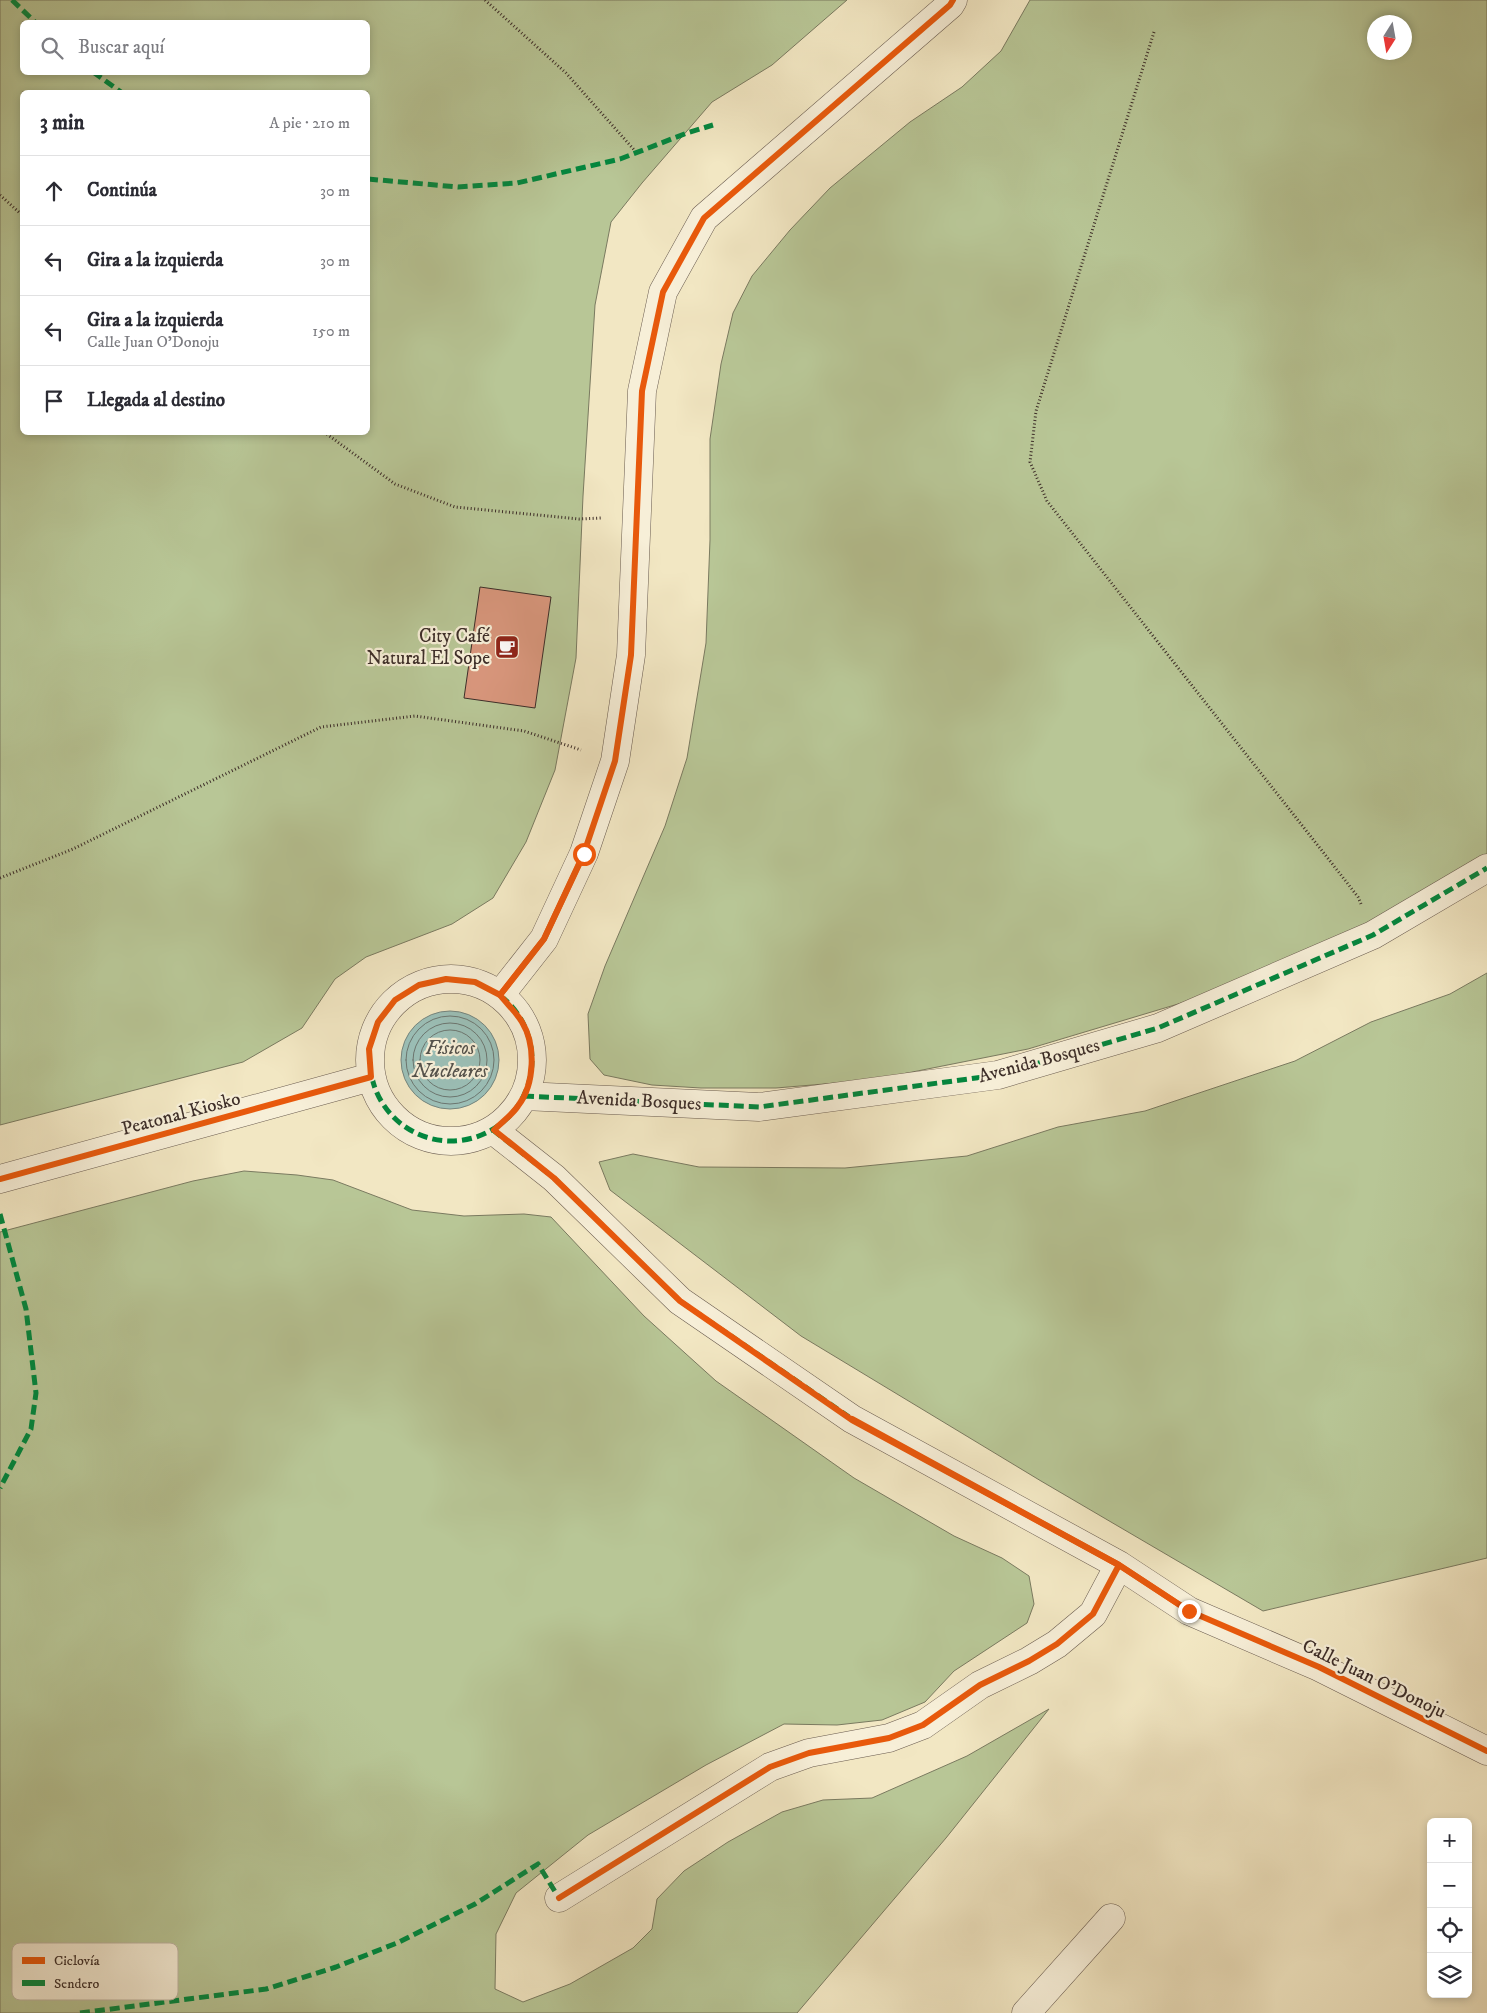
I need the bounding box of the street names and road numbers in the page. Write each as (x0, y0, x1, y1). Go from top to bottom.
street label: Avenida Bosques (976, 1034, 1102, 1089)
street label: Avenida Bosques (576, 1086, 702, 1117)
street label: Peatonal Kiosko (119, 1087, 243, 1141)
street label: Calle Juan O'Donoju (1298, 1634, 1450, 1724)

